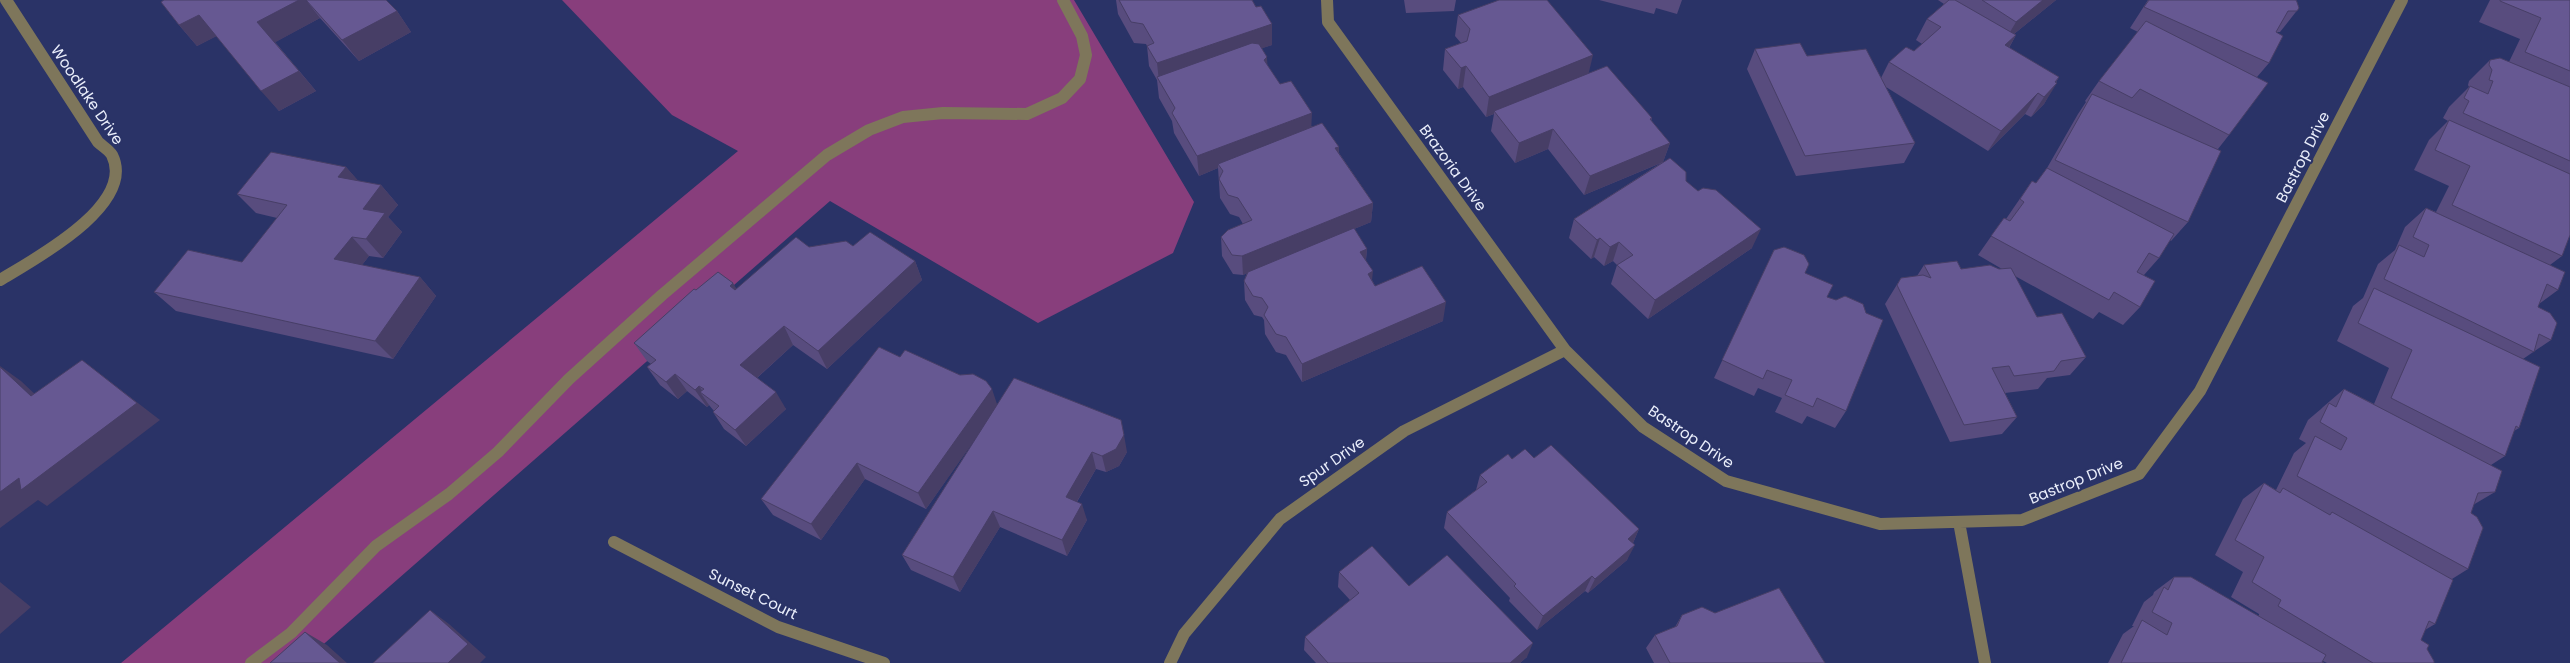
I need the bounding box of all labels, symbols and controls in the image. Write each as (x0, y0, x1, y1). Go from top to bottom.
street label: Woodlake Drive (46, 41, 129, 149)
street label: Bastrop Drive (2271, 108, 2335, 206)
street label: Brazoria Drive (1415, 120, 1492, 215)
street label: Bastrop Drive (1644, 400, 1738, 473)
street label: Spur Drive (1295, 431, 1369, 492)
street label: Bastrop Drive (2026, 452, 2126, 509)
street label: Sunset Court (705, 563, 801, 624)

